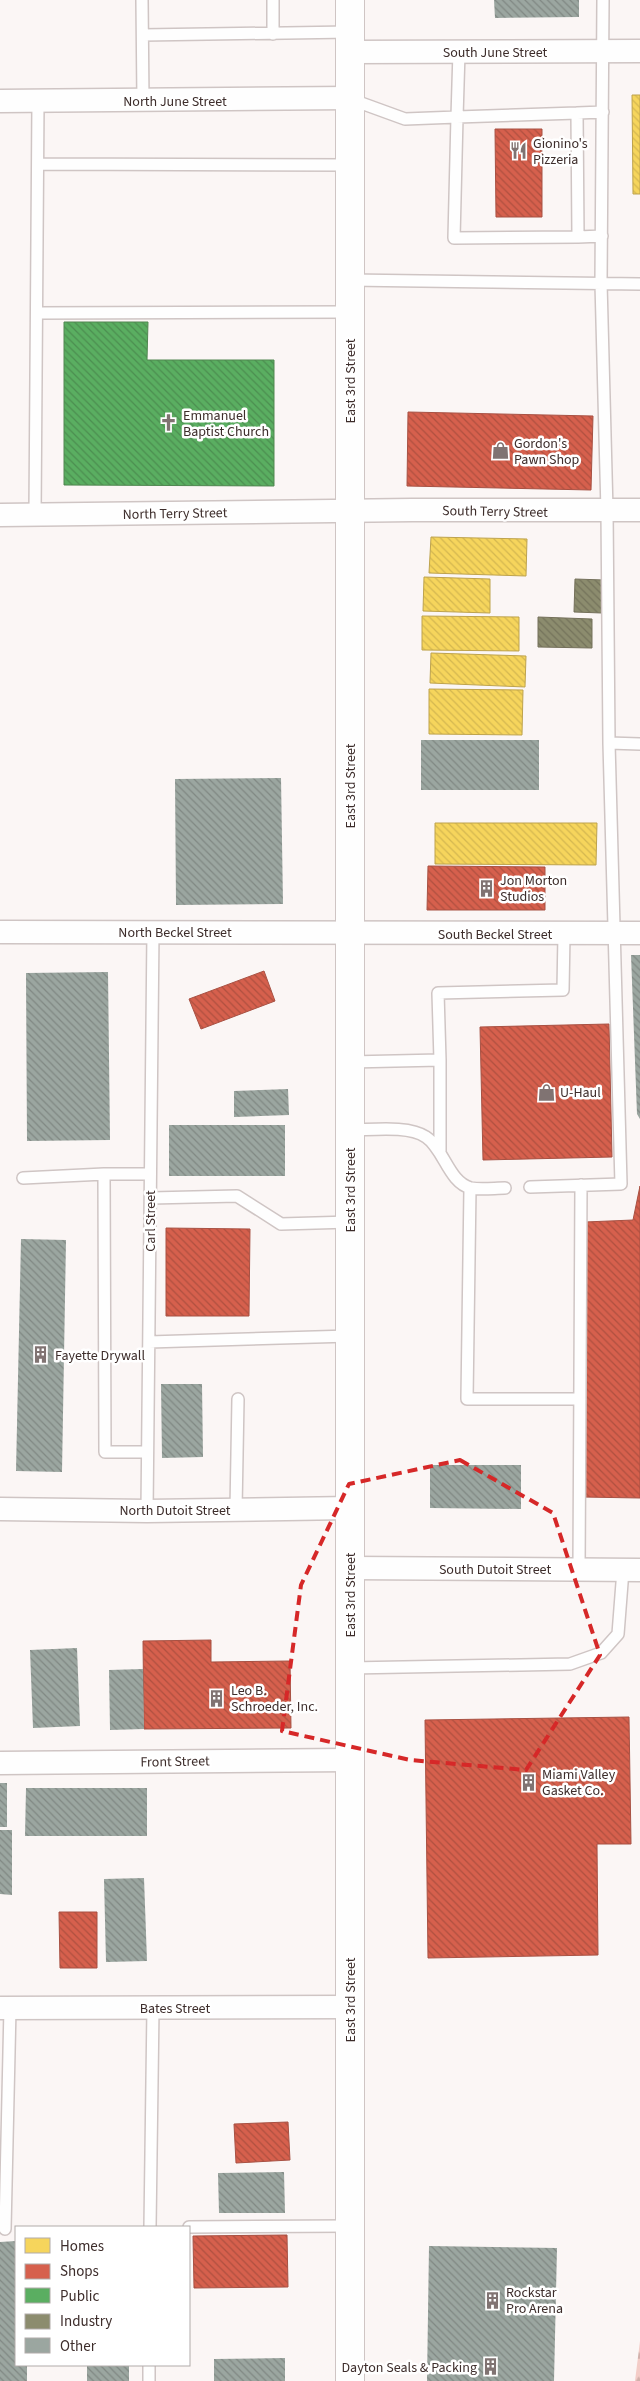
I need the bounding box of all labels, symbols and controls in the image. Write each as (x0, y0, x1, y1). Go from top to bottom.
street label: South June Street (443, 43, 548, 63)
street label: North June Street (123, 92, 227, 112)
place label: Gionino's Pizzeria (533, 134, 588, 170)
restaurant icon: Gionino's Pizzeria (509, 141, 529, 161)
street label: East 3rd Street (341, 338, 361, 423)
place label: Emmanuel Baptist Church (183, 406, 269, 442)
church icon: Emmanuel Baptist Church (159, 413, 179, 433)
place label: Gordon's Pawn Shop (514, 434, 580, 470)
shop icon: Gordon's Pawn Shop (490, 441, 510, 461)
street label: South Terry Street (442, 501, 548, 523)
street label: North Terry Street (123, 503, 228, 525)
street label: East 3rd Street (341, 743, 361, 828)
place label: Jon Morton Studios (500, 871, 567, 907)
building icon: Jon Morton Studios (476, 878, 496, 898)
street label: North Beckel Street (118, 923, 232, 943)
street label: South Beckel Street (438, 925, 552, 945)
shop icon: U-Haul (536, 1082, 556, 1102)
place label: U-Haul (560, 1083, 601, 1103)
street label: East 3rd Street (341, 1147, 361, 1232)
street label: Carl Street (141, 1190, 161, 1252)
building icon: Fayette Drywall (31, 1345, 51, 1365)
place label: Fayette Drywall (55, 1346, 145, 1366)
street label: North Dutoit Street (119, 1501, 231, 1521)
street label: East 3rd Street (341, 1552, 361, 1637)
street label: South Dutoit Street (439, 1560, 551, 1580)
place label: Leo B. Schroeder, Inc. (231, 1681, 318, 1717)
building icon: Leo B. Schroeder, Inc. (207, 1688, 227, 1708)
street label: Front Street (140, 1751, 210, 1773)
place label: Miami Valley Gasket Co. (542, 1765, 616, 1801)
building icon: Miami Valley Gasket Co. (518, 1772, 538, 1792)
street label: East 3rd Street (341, 1957, 361, 2042)
street label: Bates Street (140, 1999, 210, 2019)
legend (15, 2226, 190, 2366)
text: Homes (60, 2236, 104, 2257)
text: Shops (60, 2261, 99, 2282)
place label: Rockstar Pro Arena (506, 2283, 563, 2319)
text: Public (60, 2286, 99, 2307)
building icon: Rockstar Pro Arena (482, 2290, 502, 2310)
text: Industry (60, 2311, 112, 2332)
text: Other (60, 2336, 97, 2357)
building icon: Dayton Seals & Packing (481, 2357, 501, 2377)
place label: Dayton Seals & Packing (342, 2358, 477, 2378)

